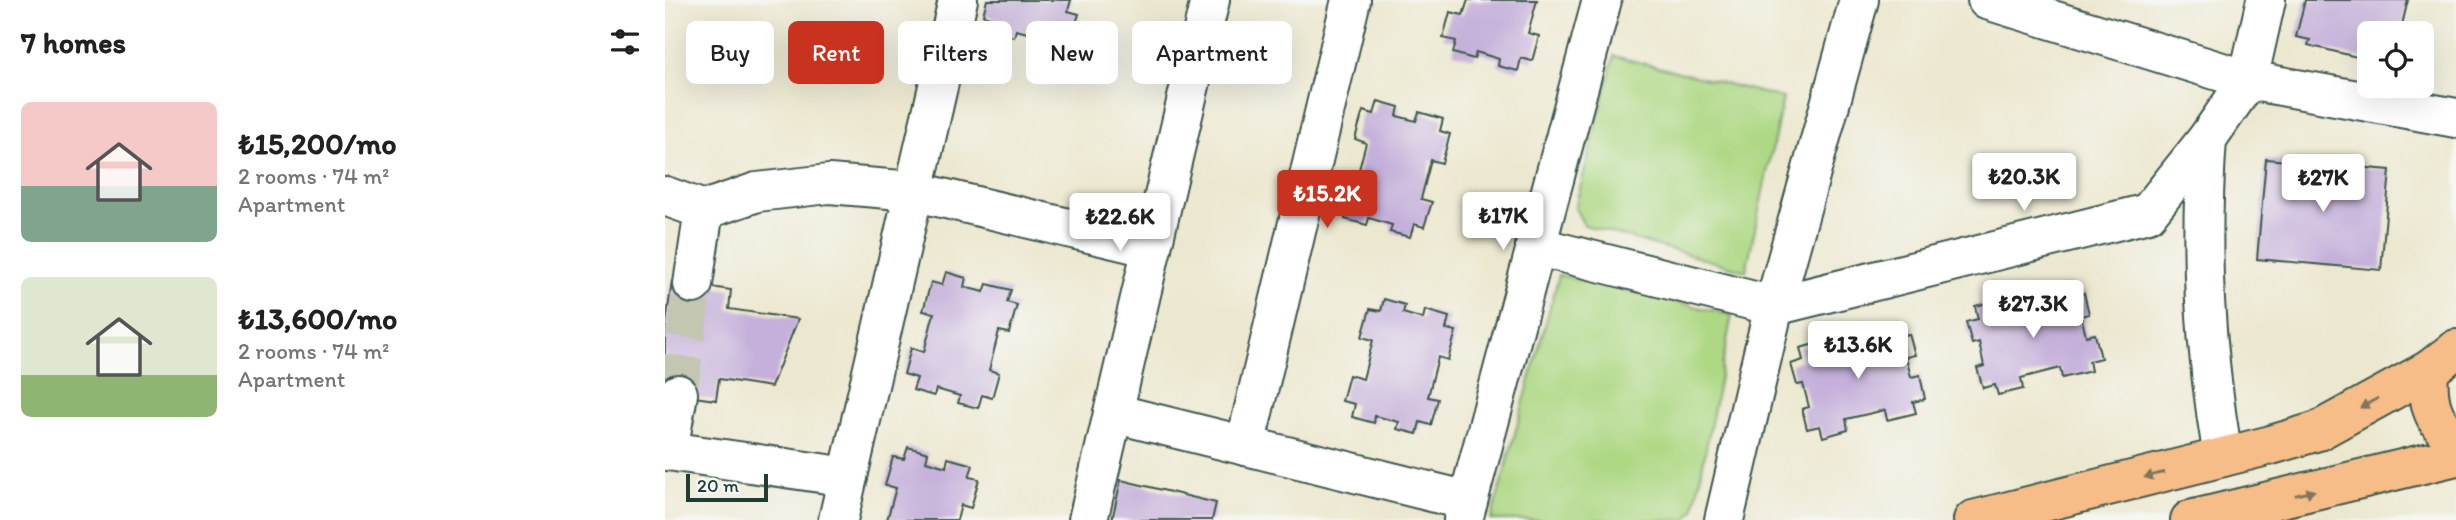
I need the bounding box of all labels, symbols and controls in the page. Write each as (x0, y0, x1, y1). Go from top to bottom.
chip: Buy (686, 21, 774, 84)
chip: Rent (788, 21, 884, 84)
chip: Filters (898, 21, 1012, 84)
chip: New (1026, 21, 1118, 84)
chip: Apartment (1132, 21, 1292, 84)
map controls (2357, 21, 2434, 98)
button: locate (2357, 21, 2434, 98)
icon: filters (606, 23, 644, 61)
text: 7 homes (21, 24, 126, 61)
text: ₺15,200/mo (238, 125, 397, 162)
icon: home (77, 130, 161, 214)
pin: ₺20.3K (1967, 154, 2081, 213)
pin: ₺27K (2282, 154, 2364, 214)
text: 2 rooms · 74 m² (238, 162, 390, 190)
text: ₺20.3K (1988, 162, 2060, 190)
text: ₺27K (2298, 163, 2348, 191)
pin: ₺15.2K (1270, 170, 1384, 230)
text: ₺15.2K (1293, 179, 1361, 207)
text: Apartment (238, 190, 345, 218)
pin: ₺17K (1462, 192, 1544, 252)
pin: ₺22.6K (1063, 194, 1177, 253)
text: ₺17K (1478, 201, 1528, 229)
text: ₺22.6K (1085, 202, 1155, 230)
pin: ₺27.3K (1976, 280, 2090, 340)
text: ₺27.3K (1999, 289, 2067, 317)
text: ₺13,600/mo (238, 300, 397, 337)
icon: home (77, 305, 161, 389)
pin: ₺13.6K (1801, 322, 1915, 381)
text: ₺13.6K (1824, 330, 1892, 358)
text: 2 rooms · 74 m² (238, 337, 390, 365)
text: Apartment (238, 365, 345, 393)
one-way arrow (2359, 397, 2379, 409)
one-way arrow (2143, 470, 2165, 481)
scale bar (686, 471, 768, 503)
text: 20 m (697, 474, 739, 497)
one-way arrow (2294, 487, 2316, 498)

